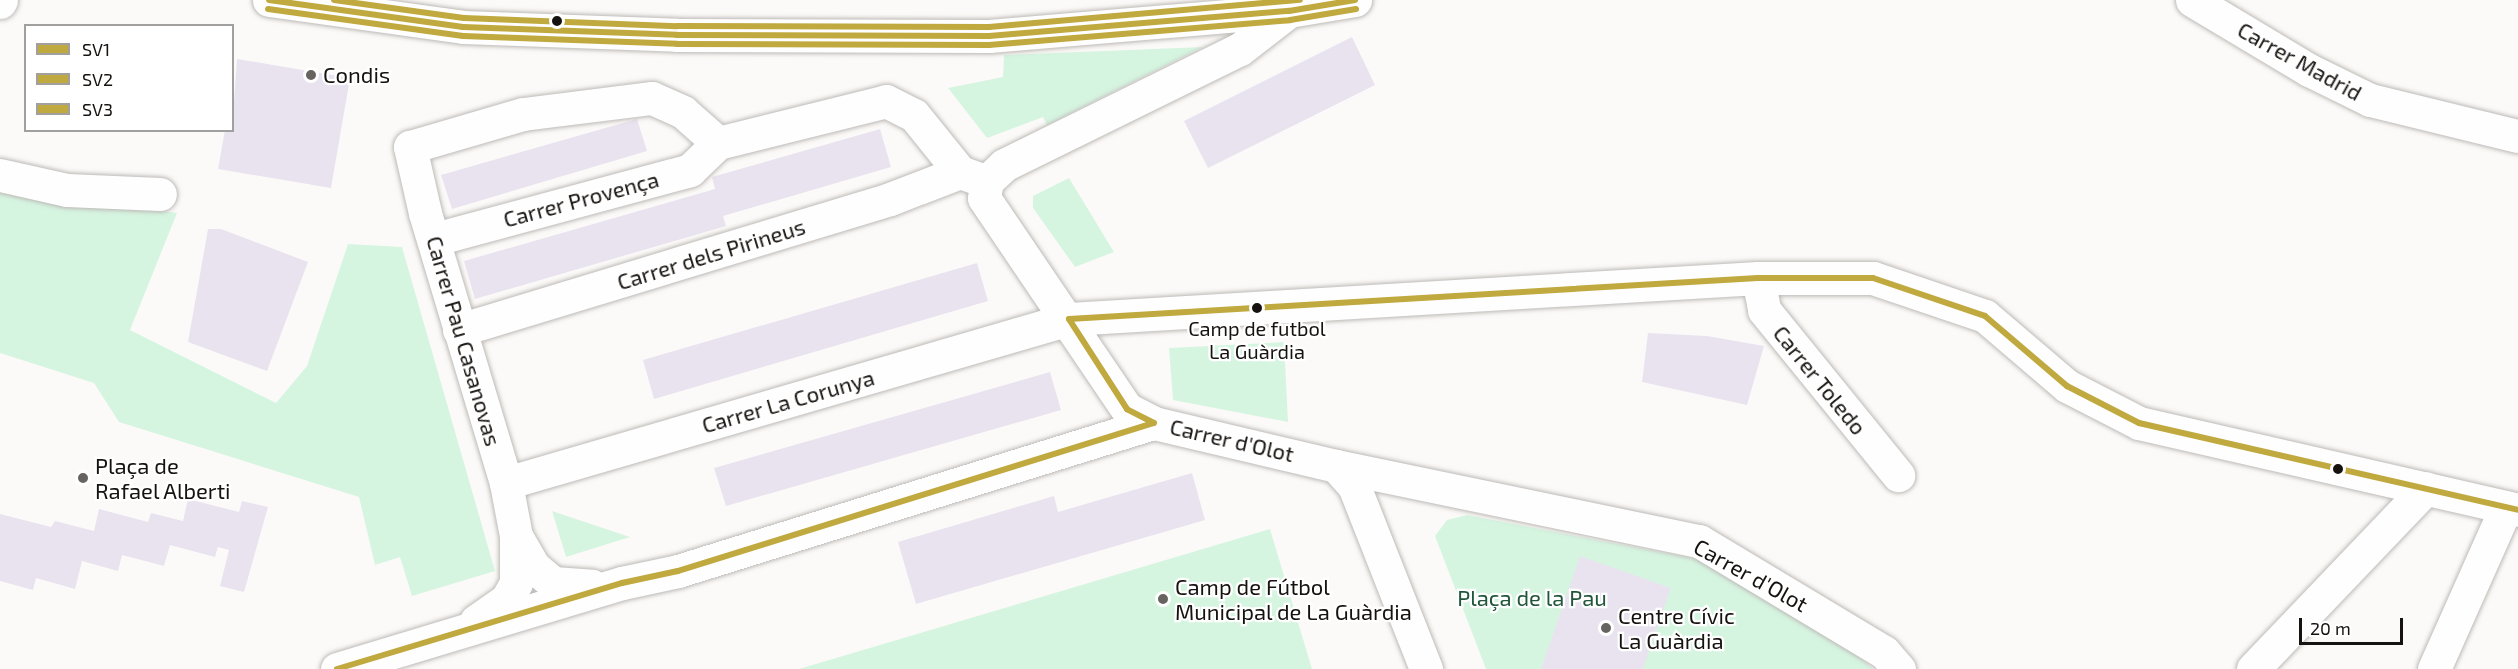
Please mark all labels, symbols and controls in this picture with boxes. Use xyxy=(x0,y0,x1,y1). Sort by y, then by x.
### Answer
unlabelled marker xyxy=(551,15,563,27)
street label: Carrer Madrid xyxy=(2233,16,2367,106)
legend xyxy=(24,24,234,132)
text: SV1 xyxy=(82,38,110,60)
place label: Condis xyxy=(323,62,390,88)
text: SV2 xyxy=(82,68,113,90)
marker: Condis xyxy=(304,68,318,82)
text: SV3 xyxy=(82,98,113,120)
street label: Carrer Provença xyxy=(500,165,662,233)
street label: Carrer dels Pirineus xyxy=(614,213,808,295)
street label: Carrer Pau Casanovas xyxy=(421,233,507,449)
marker: Camp de futbol La Guàrdia xyxy=(1251,302,1263,314)
place label: Camp de futbol La Guàrdia xyxy=(1188,317,1326,364)
street label: Carrer Toledo xyxy=(1768,320,1872,440)
street label: Carrer La Corunya xyxy=(699,364,877,438)
street label: Carrer d'Olot xyxy=(1167,413,1297,467)
place label: Plaça de Rafael Alberti xyxy=(95,452,232,504)
unlabelled marker xyxy=(2332,463,2344,475)
marker: Plaça de Rafael Alberti xyxy=(76,471,90,485)
street label: Carrer d'Olot xyxy=(1689,533,1813,617)
place label: Camp de Fútbol Municipal de La Guàrdia xyxy=(1175,573,1412,624)
park label: Plaça de la Pau xyxy=(1457,585,1607,611)
marker: Camp de Fútbol Municipal de La Guàrdia xyxy=(1156,592,1170,606)
place label: Centre Cívic La Guàrdia xyxy=(1618,602,1735,654)
scale bar xyxy=(2302,606,2406,644)
text: 20 m xyxy=(2310,617,2351,639)
marker: Centre Cívic La Guàrdia xyxy=(1599,621,1613,635)

